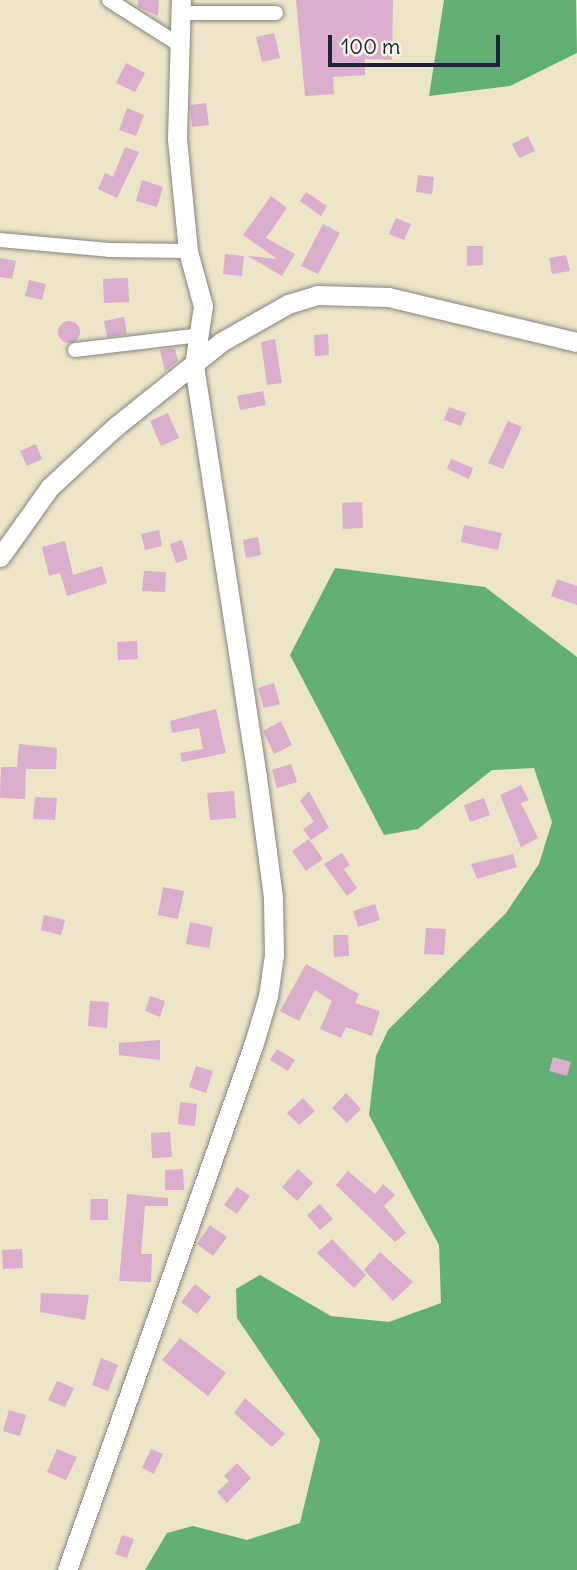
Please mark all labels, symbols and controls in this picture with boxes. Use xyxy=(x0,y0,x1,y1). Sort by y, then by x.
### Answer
scale bar xyxy=(332,21,504,65)
text: 100 m xyxy=(341,33,400,60)

